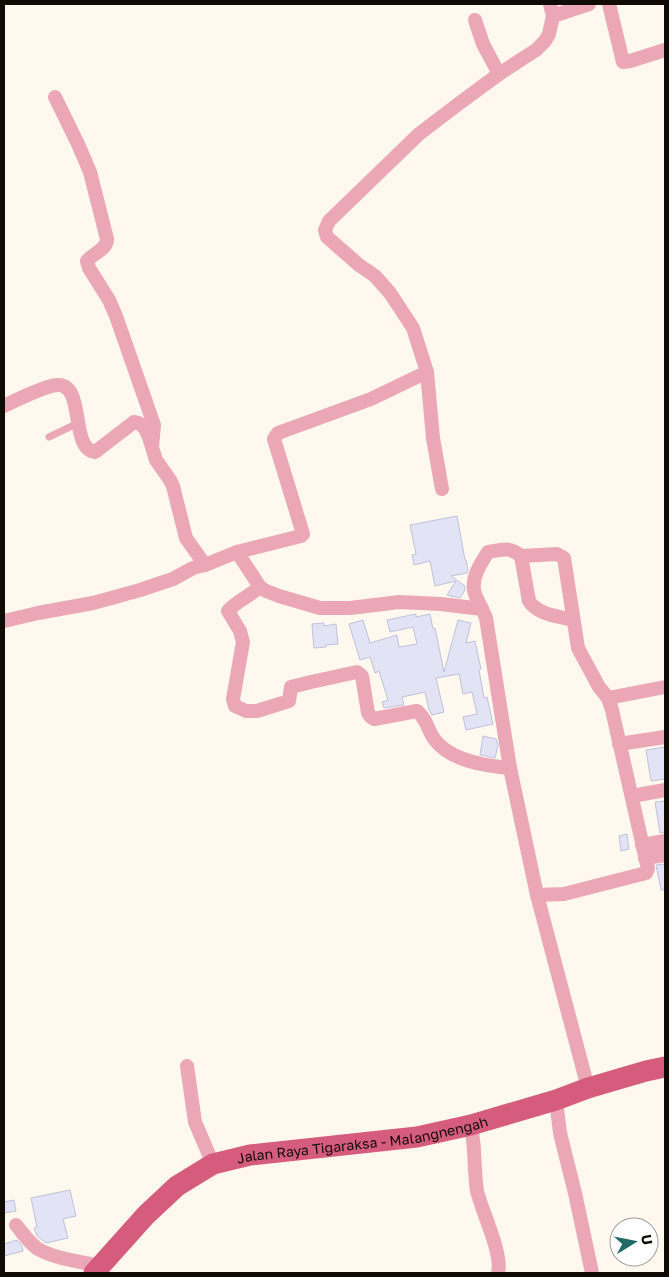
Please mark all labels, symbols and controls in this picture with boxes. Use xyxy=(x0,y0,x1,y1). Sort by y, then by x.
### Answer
street label: Jalan Raya Tigaraksa - Malangnengah xyxy=(235,1112,490,1166)
north arrow xyxy=(609,1217,659,1267)
text: U xyxy=(638,1233,657,1246)

